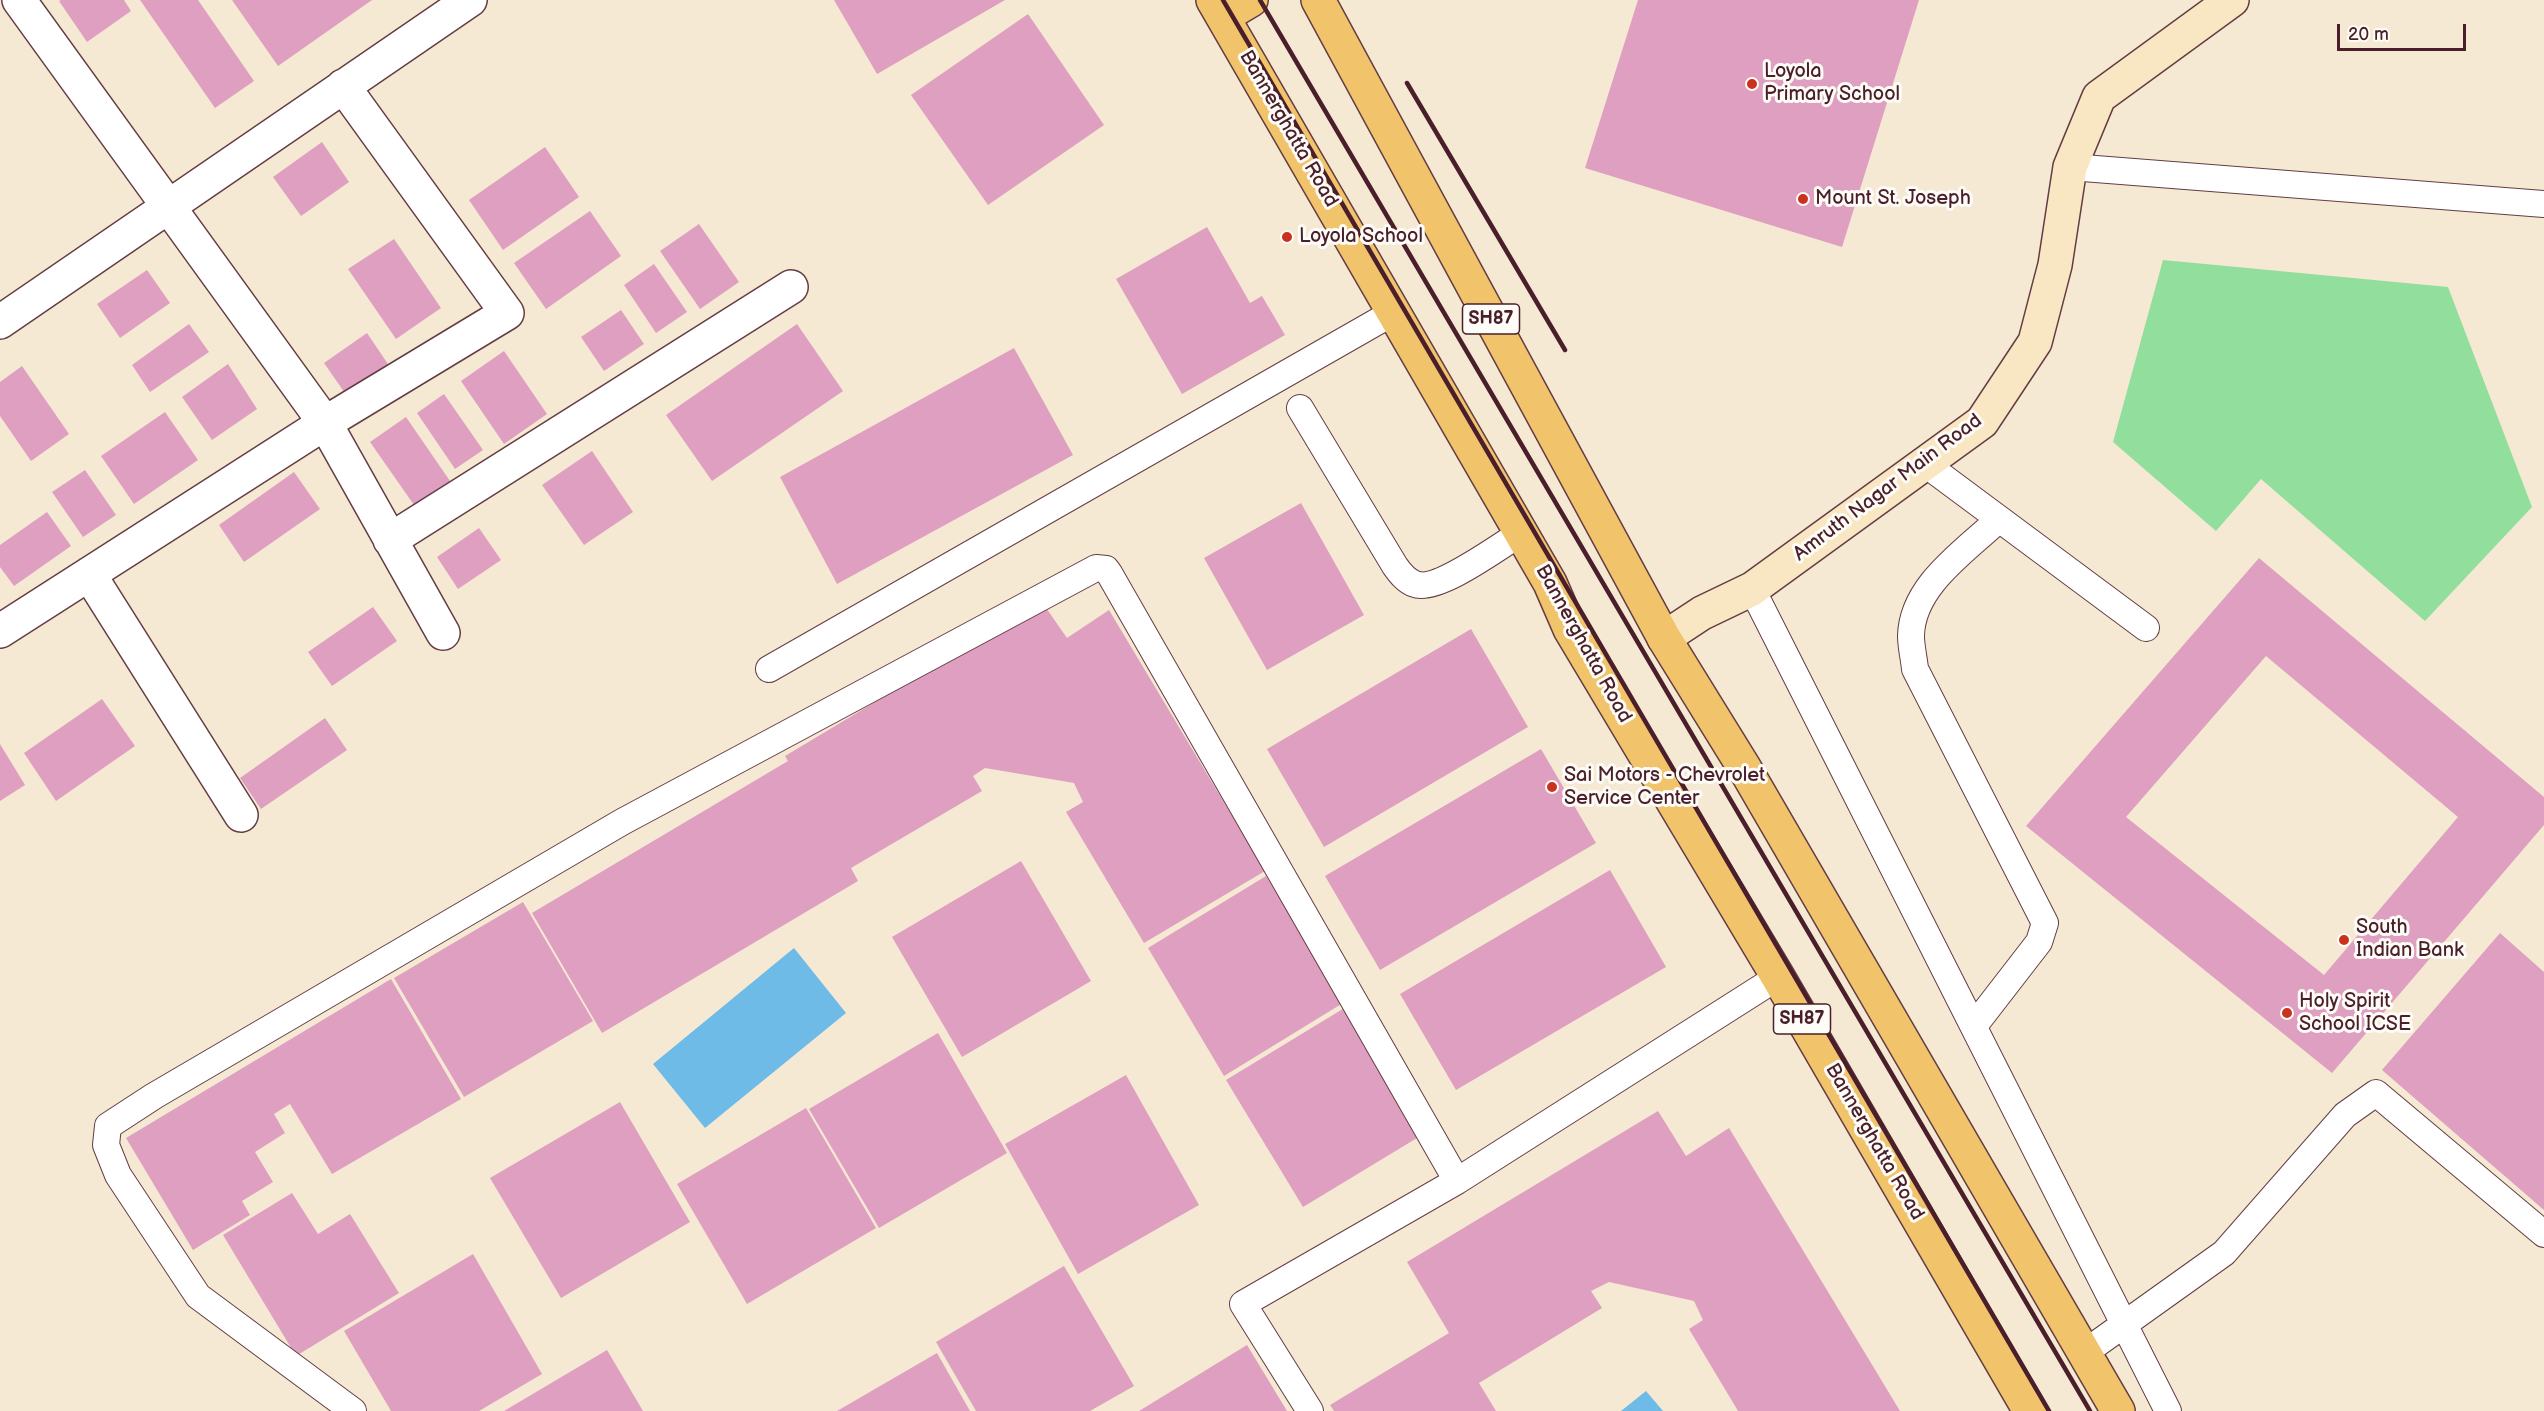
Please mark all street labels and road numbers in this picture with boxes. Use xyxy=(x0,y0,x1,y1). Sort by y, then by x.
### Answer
street label: Bannerghatta Road xyxy=(1233,46,1343,212)
road number: SH87 xyxy=(1462,304,1520,334)
street label: Amruth Nagar Main Road xyxy=(1789,409,1987,567)
street label: Bannerghatta Road xyxy=(1530,561,1636,727)
road number: SH87 xyxy=(1774,1004,1830,1034)
street label: Bannerghatta Road xyxy=(1819,1059,1929,1225)

